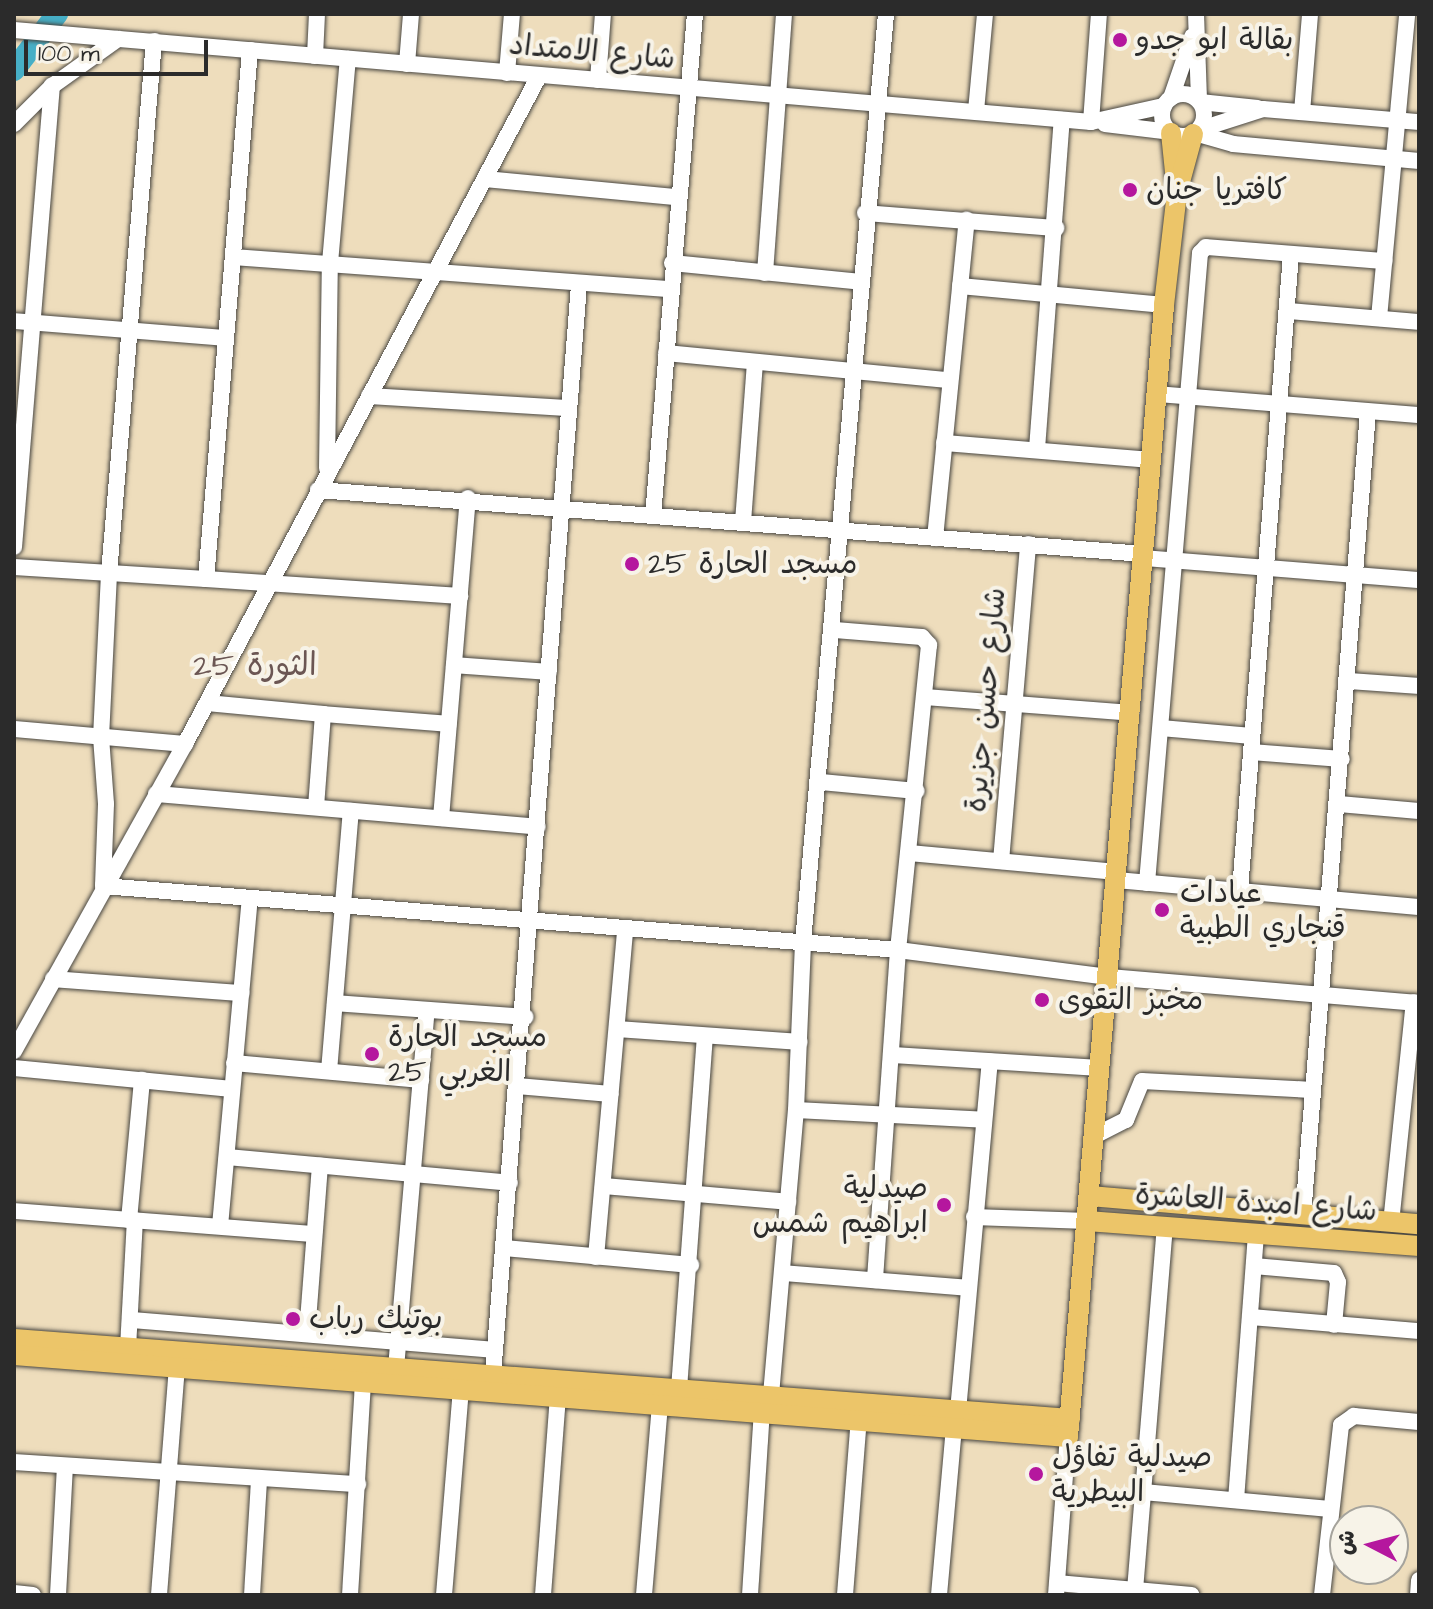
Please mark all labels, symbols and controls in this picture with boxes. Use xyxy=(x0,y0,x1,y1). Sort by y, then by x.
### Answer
place label: بقالة ابو جدو xyxy=(1136,22,1294,58)
scale bar xyxy=(28,24,212,74)
street label: شارع الامتداد xyxy=(507,27,677,77)
marker: بقالة ابو جدو xyxy=(1111,31,1129,49)
text: 100 m xyxy=(38,37,100,71)
place label: كافتريا جنان xyxy=(1146,172,1287,208)
marker: كافتريا جنان xyxy=(1121,181,1139,199)
place label: مسجد الحارة 25 xyxy=(648,546,857,582)
marker: مسجد الحارة 25 xyxy=(623,555,641,573)
street label: شارع حسن جزيرة xyxy=(958,586,1014,814)
district label: الثورة 25 xyxy=(193,647,317,685)
place label: عيادات قنجاري الطبية xyxy=(1180,875,1346,946)
marker: عيادات قنجاري الطبية xyxy=(1151,899,1173,921)
place label: مخبز التقوى xyxy=(1058,982,1203,1018)
marker: مخبز التقوى xyxy=(1033,991,1051,1009)
place label: مسجد الحارة 25 الغربي xyxy=(388,1019,547,1090)
marker: مسجد الحارة 25 الغربي xyxy=(363,1045,381,1063)
place label: صيدلية ابراهيم شمس xyxy=(753,1170,928,1240)
street label: شارع امبدة العاشرة xyxy=(1134,1177,1378,1229)
marker: صيدلية ابراهيم شمس xyxy=(935,1196,953,1214)
place label: بوتيك رباب xyxy=(309,1301,443,1337)
marker: بوتيك رباب xyxy=(284,1310,302,1328)
place label: صيدلية تفاؤل البيطرية xyxy=(1052,1439,1212,1510)
marker: صيدلية تفاؤل البيطرية xyxy=(1027,1465,1045,1483)
north arrow xyxy=(1329,1505,1409,1585)
text: ش xyxy=(1330,1529,1363,1556)

